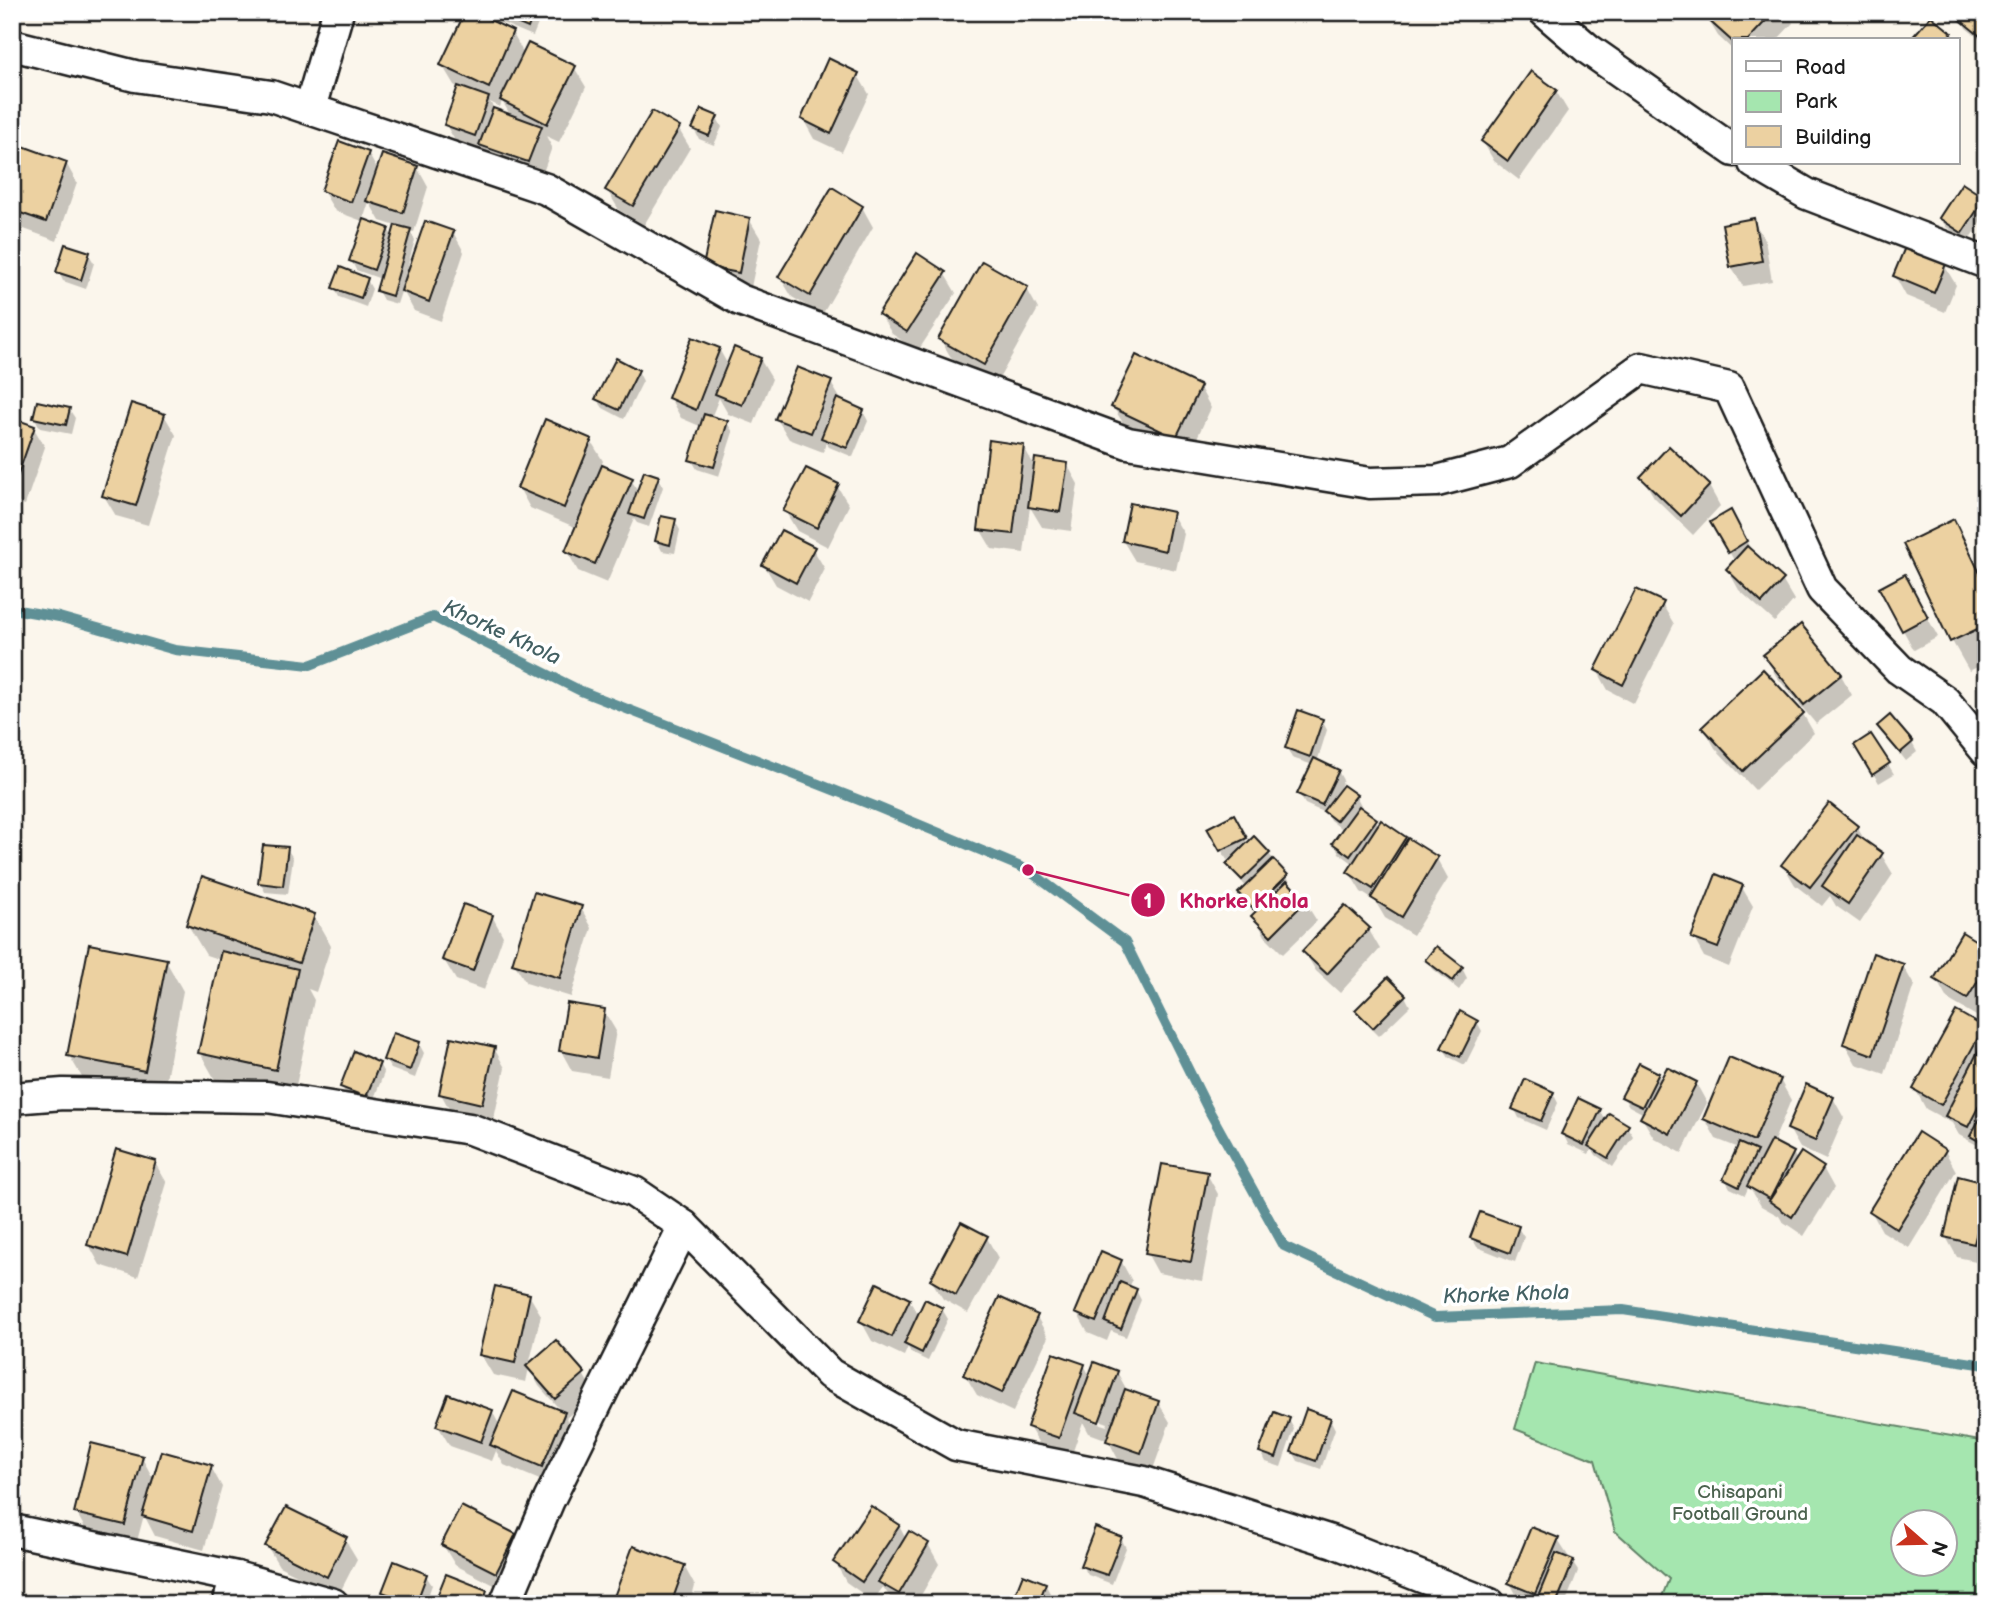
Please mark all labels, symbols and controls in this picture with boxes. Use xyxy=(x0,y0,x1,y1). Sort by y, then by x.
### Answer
legend xyxy=(1732,38,1960,164)
text: Road xyxy=(1795,55,1846,80)
text: Park xyxy=(1795,89,1838,114)
text: Building xyxy=(1795,125,1871,150)
water label: Khorke Khola xyxy=(439,594,565,671)
callout: Khorke Khola xyxy=(1130,879,1323,921)
text: 1 xyxy=(1144,889,1152,914)
text: Khorke Khola xyxy=(1179,889,1309,914)
water label: Khorke Khola xyxy=(1442,1280,1570,1309)
park label: Chisapani Football Ground xyxy=(1672,1481,1808,1526)
north arrow xyxy=(1890,1508,1960,1578)
text: N xyxy=(1925,1538,1952,1559)

